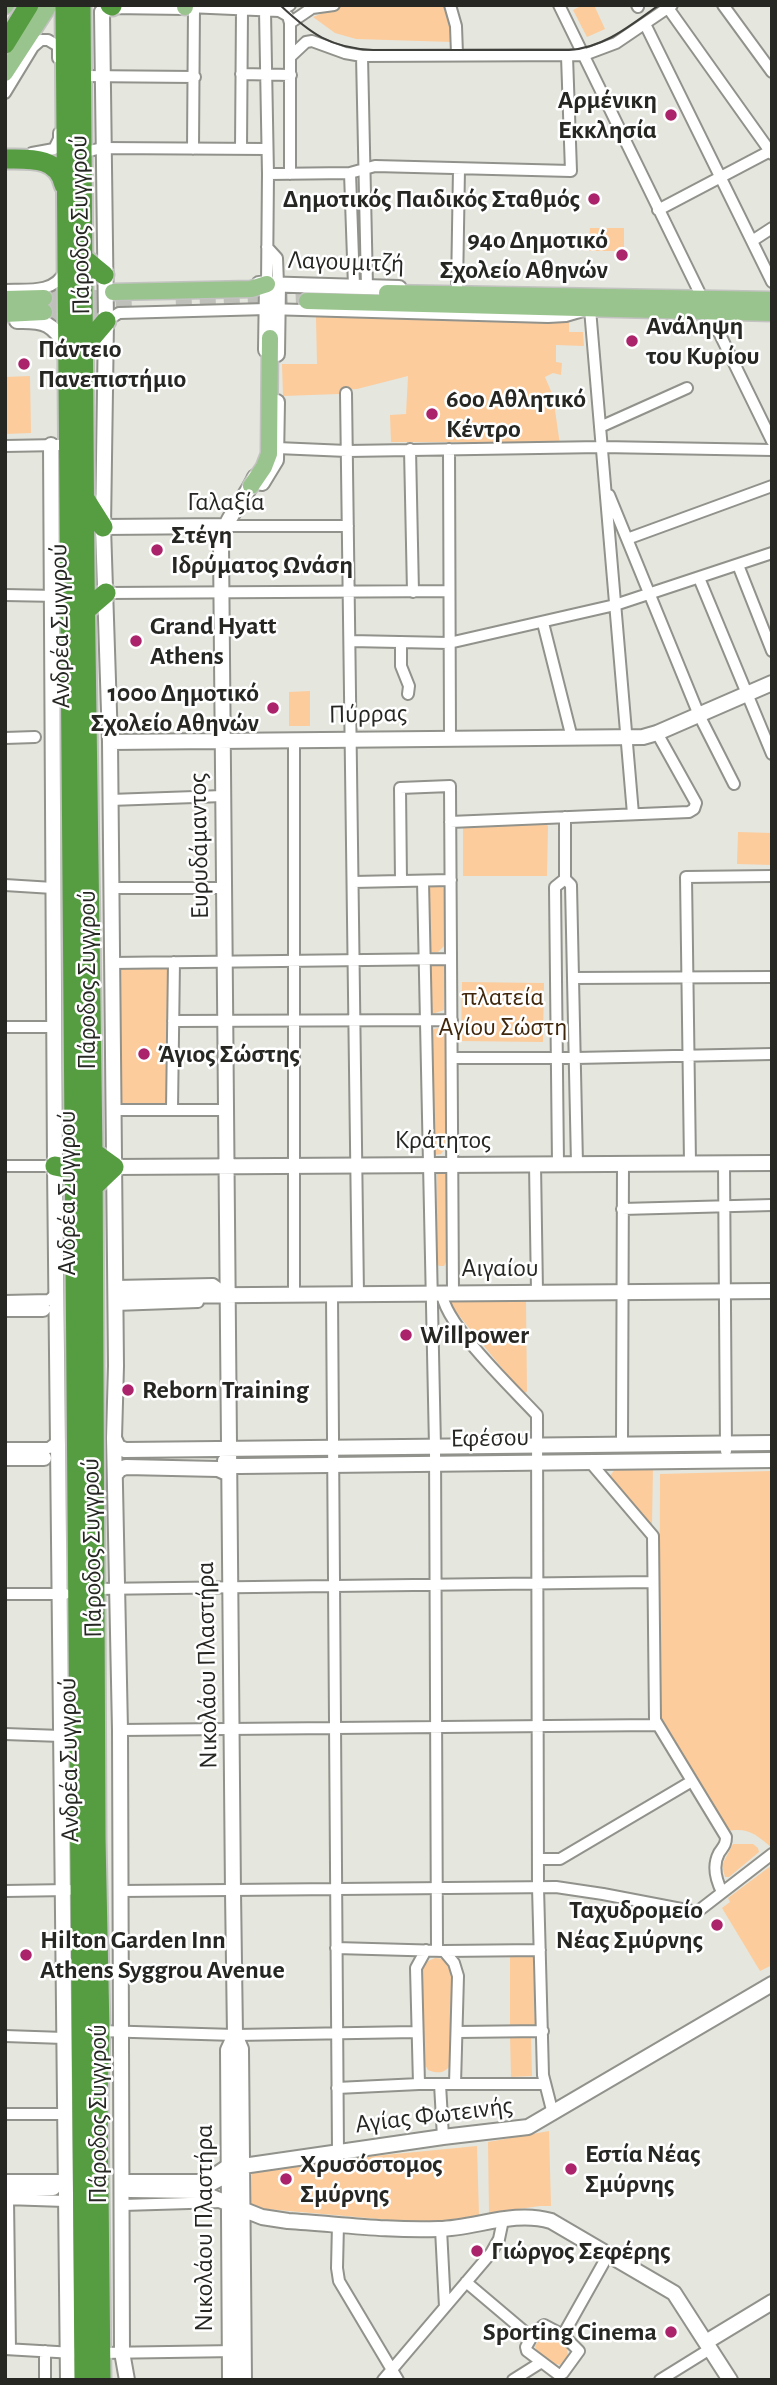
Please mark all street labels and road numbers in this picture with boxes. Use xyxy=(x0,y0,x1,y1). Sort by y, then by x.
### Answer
street label: Πάροδος Συγγρού xyxy=(63,135,97,315)
street label: Λαγουμιτζή xyxy=(287,244,405,280)
street label: Γαλαξία xyxy=(187,486,265,518)
street label: Ανδρέα Συγγρού xyxy=(43,543,77,709)
street label: Πύρρας xyxy=(329,698,407,730)
street label: Ευρυδάμαντος xyxy=(182,773,216,919)
street label: Πάροδος Συγγρού xyxy=(71,890,103,1070)
street label: Ανδρέα Συγγρού xyxy=(51,1111,83,1275)
street label: Κράτητος xyxy=(395,1124,491,1156)
street label: Αιγαίου xyxy=(461,1252,539,1284)
street label: Εφέσου xyxy=(450,1422,530,1454)
street label: Πάροδος Συγγρού xyxy=(75,1458,109,1638)
street label: Νικολάου Πλαστήρα xyxy=(190,1561,224,1769)
street label: Ανδρέα Συγγρού xyxy=(52,1677,86,1843)
street label: Πάροδος Συγγρού xyxy=(82,2024,114,2204)
street label: Αγίας Φωτεινής xyxy=(354,2090,514,2140)
street label: Νικολάου Πλαστήρα xyxy=(188,2124,220,2332)

